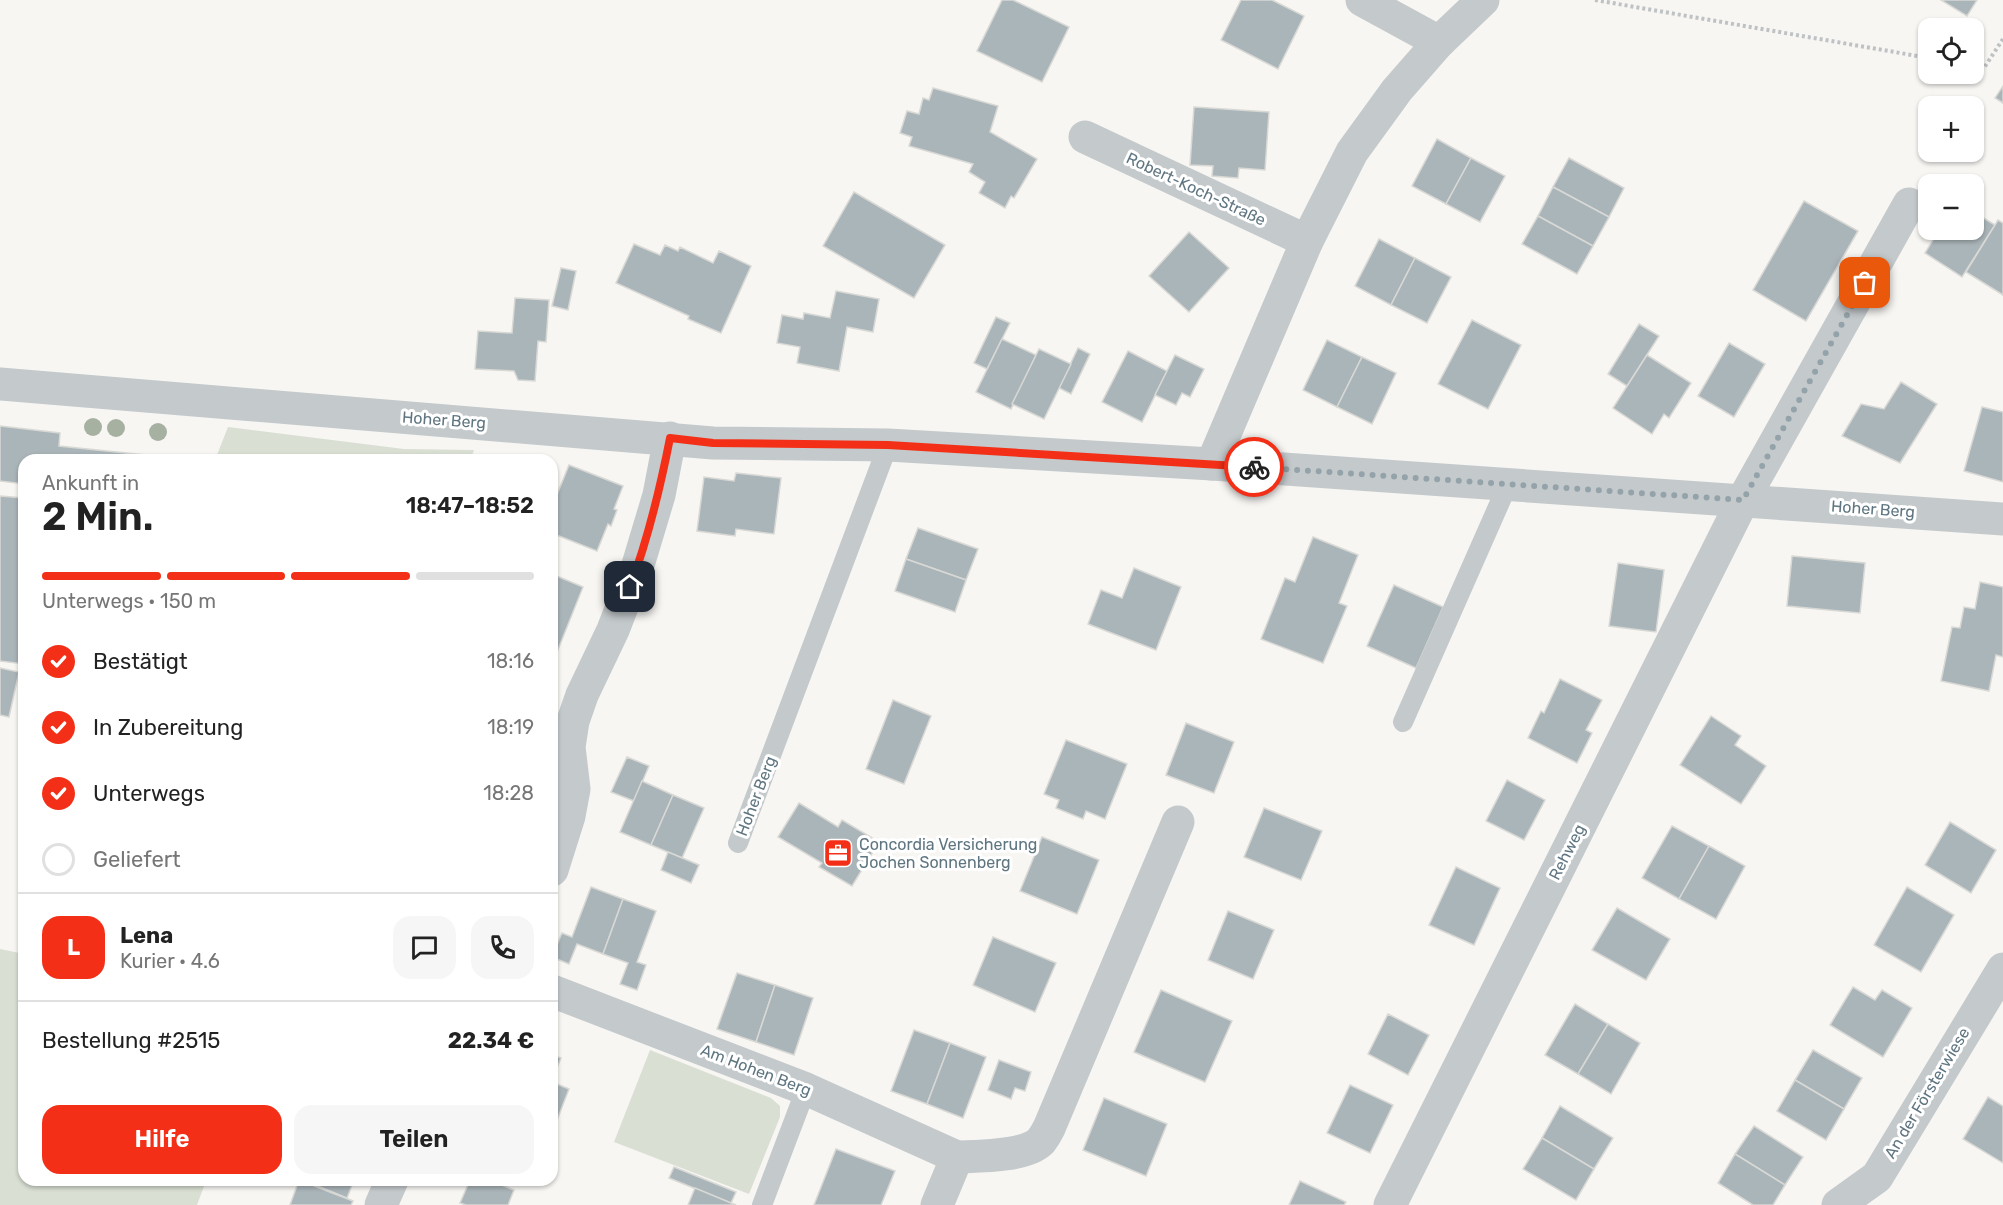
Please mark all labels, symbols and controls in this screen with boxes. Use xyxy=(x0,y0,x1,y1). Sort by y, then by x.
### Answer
map controls xyxy=(1918,18,1984,240)
button: locate xyxy=(1918,18,1984,84)
button: + xyxy=(1918,96,1984,162)
street label: Robert-Koch-Straße xyxy=(1123,148,1269,230)
button: − xyxy=(1918,174,1984,240)
pin xyxy=(1839,257,1890,308)
icon: bag xyxy=(1848,266,1881,299)
street label: Hoher Berg xyxy=(401,408,487,432)
courier xyxy=(1224,437,1284,497)
icon: bike xyxy=(1238,451,1271,484)
text: Ankunft in xyxy=(42,471,139,495)
text: 18:47–18:52 xyxy=(406,492,534,519)
text: 2 Min. xyxy=(42,494,153,540)
street label: Hoher Berg xyxy=(1830,497,1916,521)
pin xyxy=(604,561,655,612)
icon: home xyxy=(613,570,646,603)
text: Unterwegs · 150 m xyxy=(42,589,216,613)
icon: check xyxy=(42,645,75,678)
text: Bestätigt xyxy=(93,648,188,675)
text: 18:16 xyxy=(487,649,534,673)
icon: check xyxy=(42,711,75,744)
text: In Zubereitung xyxy=(93,714,243,741)
text: 18:19 xyxy=(487,715,534,739)
street label: Hoher Berg xyxy=(732,753,780,839)
icon: check xyxy=(42,777,75,810)
text: Unterwegs xyxy=(93,780,205,807)
text: 18:28 xyxy=(483,781,534,805)
street label: Rehweg xyxy=(1545,821,1589,883)
place label: Concordia Versicherung Jochen Sonnenberg xyxy=(859,835,1037,872)
office icon: Concordia Versicherung Jochen Sonnenberg xyxy=(822,837,854,869)
text: Geliefert xyxy=(93,846,181,873)
button: chat xyxy=(393,916,456,979)
button: phone xyxy=(471,916,534,979)
text: Lena xyxy=(120,922,173,949)
text: L xyxy=(67,934,80,961)
text: Kurier · 4.6 xyxy=(120,949,220,973)
street label: An der Försterwiese xyxy=(1880,1024,1974,1162)
text: Bestellung #2515 xyxy=(42,1027,220,1054)
text: 22.34 € xyxy=(448,1027,534,1054)
street label: Am Hohen Berg xyxy=(698,1040,814,1100)
button: Hilfe xyxy=(42,1105,282,1174)
button: Teilen xyxy=(294,1105,534,1174)

